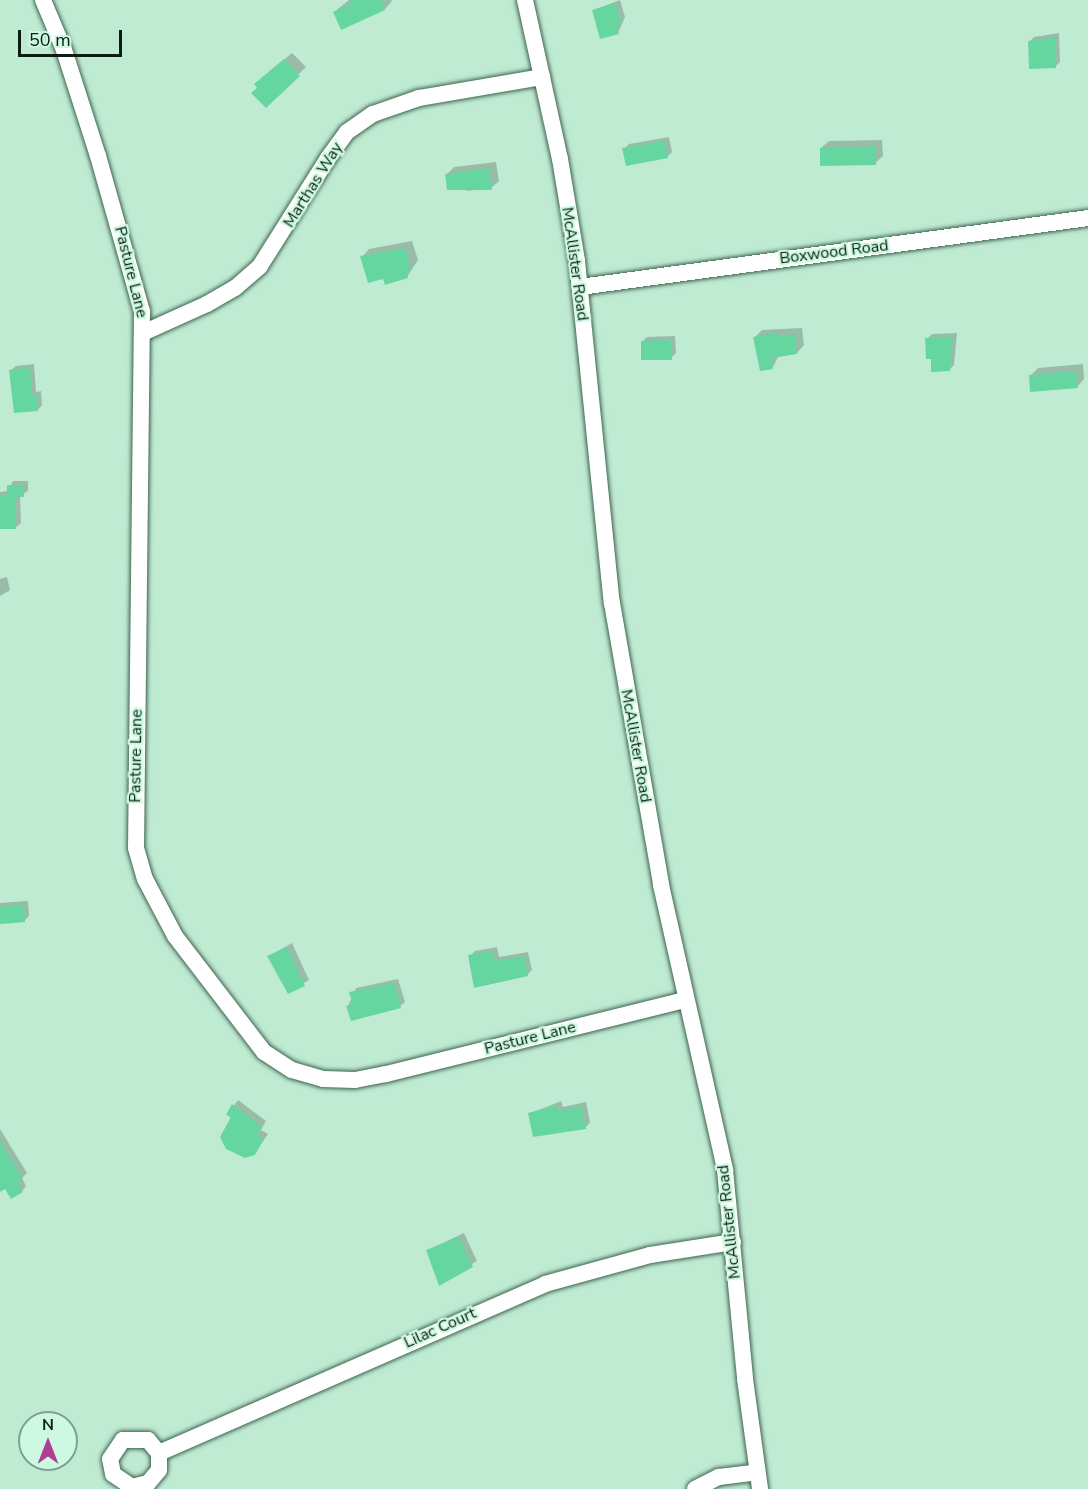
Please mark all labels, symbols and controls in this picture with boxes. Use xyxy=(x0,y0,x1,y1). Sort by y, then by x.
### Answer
scale bar xyxy=(21,18,124,56)
text: 50 m xyxy=(29,28,71,52)
street label: Marthas Way xyxy=(279,139,347,231)
street label: McAllister Road xyxy=(558,206,592,322)
street label: Pasture Lane xyxy=(110,224,152,320)
street label: Boxwood Road xyxy=(778,236,890,268)
street label: McAllister Road xyxy=(617,688,655,804)
street label: Pasture Lane xyxy=(126,709,146,803)
street label: Pasture Lane xyxy=(482,1017,578,1059)
street label: McAllister Road xyxy=(713,1164,745,1280)
street label: Lilac Court xyxy=(401,1304,479,1352)
north arrow xyxy=(18,1411,78,1471)
text: N xyxy=(42,1414,54,1436)

